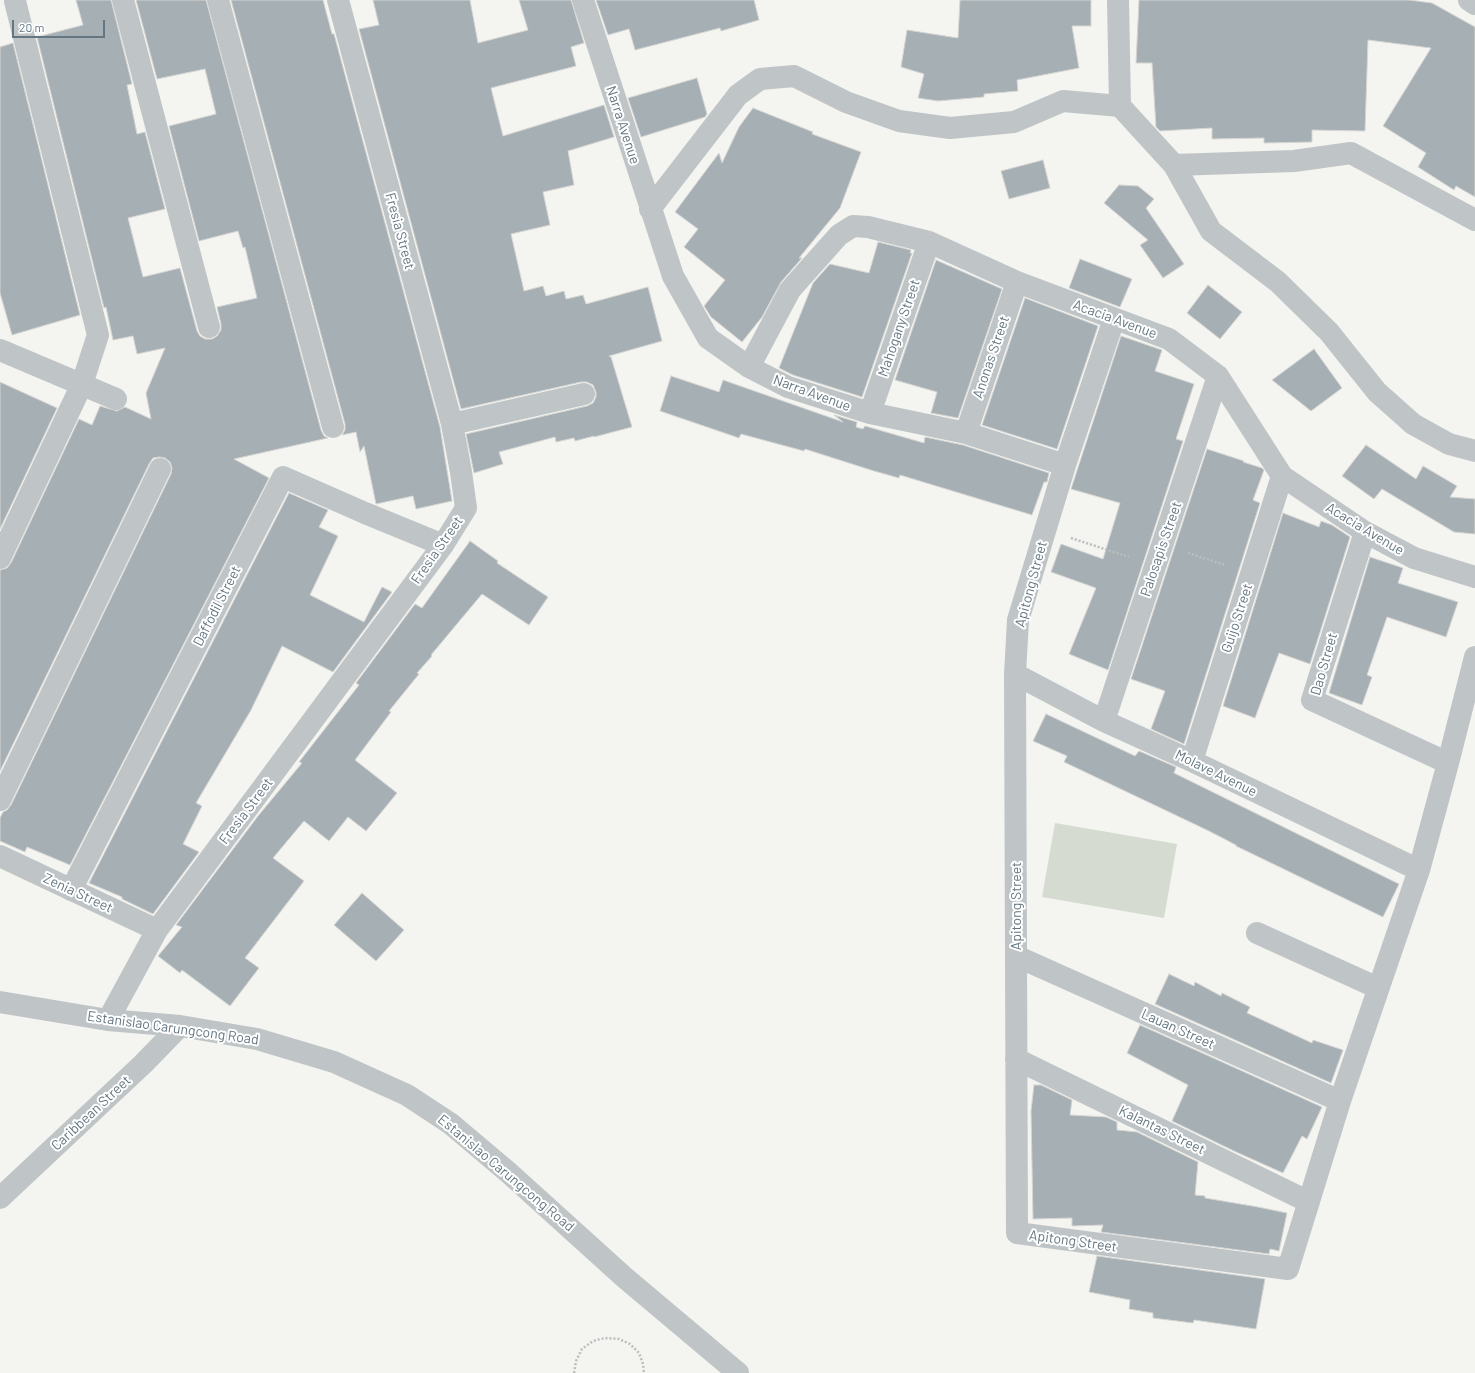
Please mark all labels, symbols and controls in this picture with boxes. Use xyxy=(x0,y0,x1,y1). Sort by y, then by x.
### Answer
scale bar xyxy=(14,12,107,38)
text: 20 m xyxy=(19,20,45,34)
street label: Narra Avenue xyxy=(602,84,644,166)
street label: Fresia Street xyxy=(382,191,418,271)
street label: Mahogany Street xyxy=(874,277,924,379)
street label: Acacia Avenue xyxy=(1071,296,1159,342)
street label: Anonas Street xyxy=(969,314,1013,400)
street label: Narra Avenue xyxy=(771,371,853,415)
street label: Palosapis Street xyxy=(1137,499,1185,599)
street label: Acacia Avenue xyxy=(1323,499,1407,559)
street label: Fresia Street xyxy=(408,513,466,587)
street label: Apitong Street xyxy=(1011,539,1051,629)
street label: Daffodil Street xyxy=(190,563,244,649)
street label: Guijo Street xyxy=(1218,581,1256,655)
street label: Dao Street xyxy=(1307,631,1341,697)
street label: Molave Avenue xyxy=(1172,746,1260,800)
street label: Fresia Street xyxy=(216,775,276,847)
street label: Apitong Street xyxy=(1008,862,1024,950)
street label: Zenia Street xyxy=(41,870,115,916)
street label: Lauan Street xyxy=(1139,1005,1217,1053)
street label: Estanislao Carungcong Road xyxy=(86,1008,260,1048)
street label: Caribbean Street xyxy=(48,1072,134,1154)
street label: Kalantas Street xyxy=(1116,1102,1208,1158)
street label: Estanislao Carungcong Road xyxy=(434,1111,578,1235)
street label: Apitong Street xyxy=(1028,1227,1118,1255)

